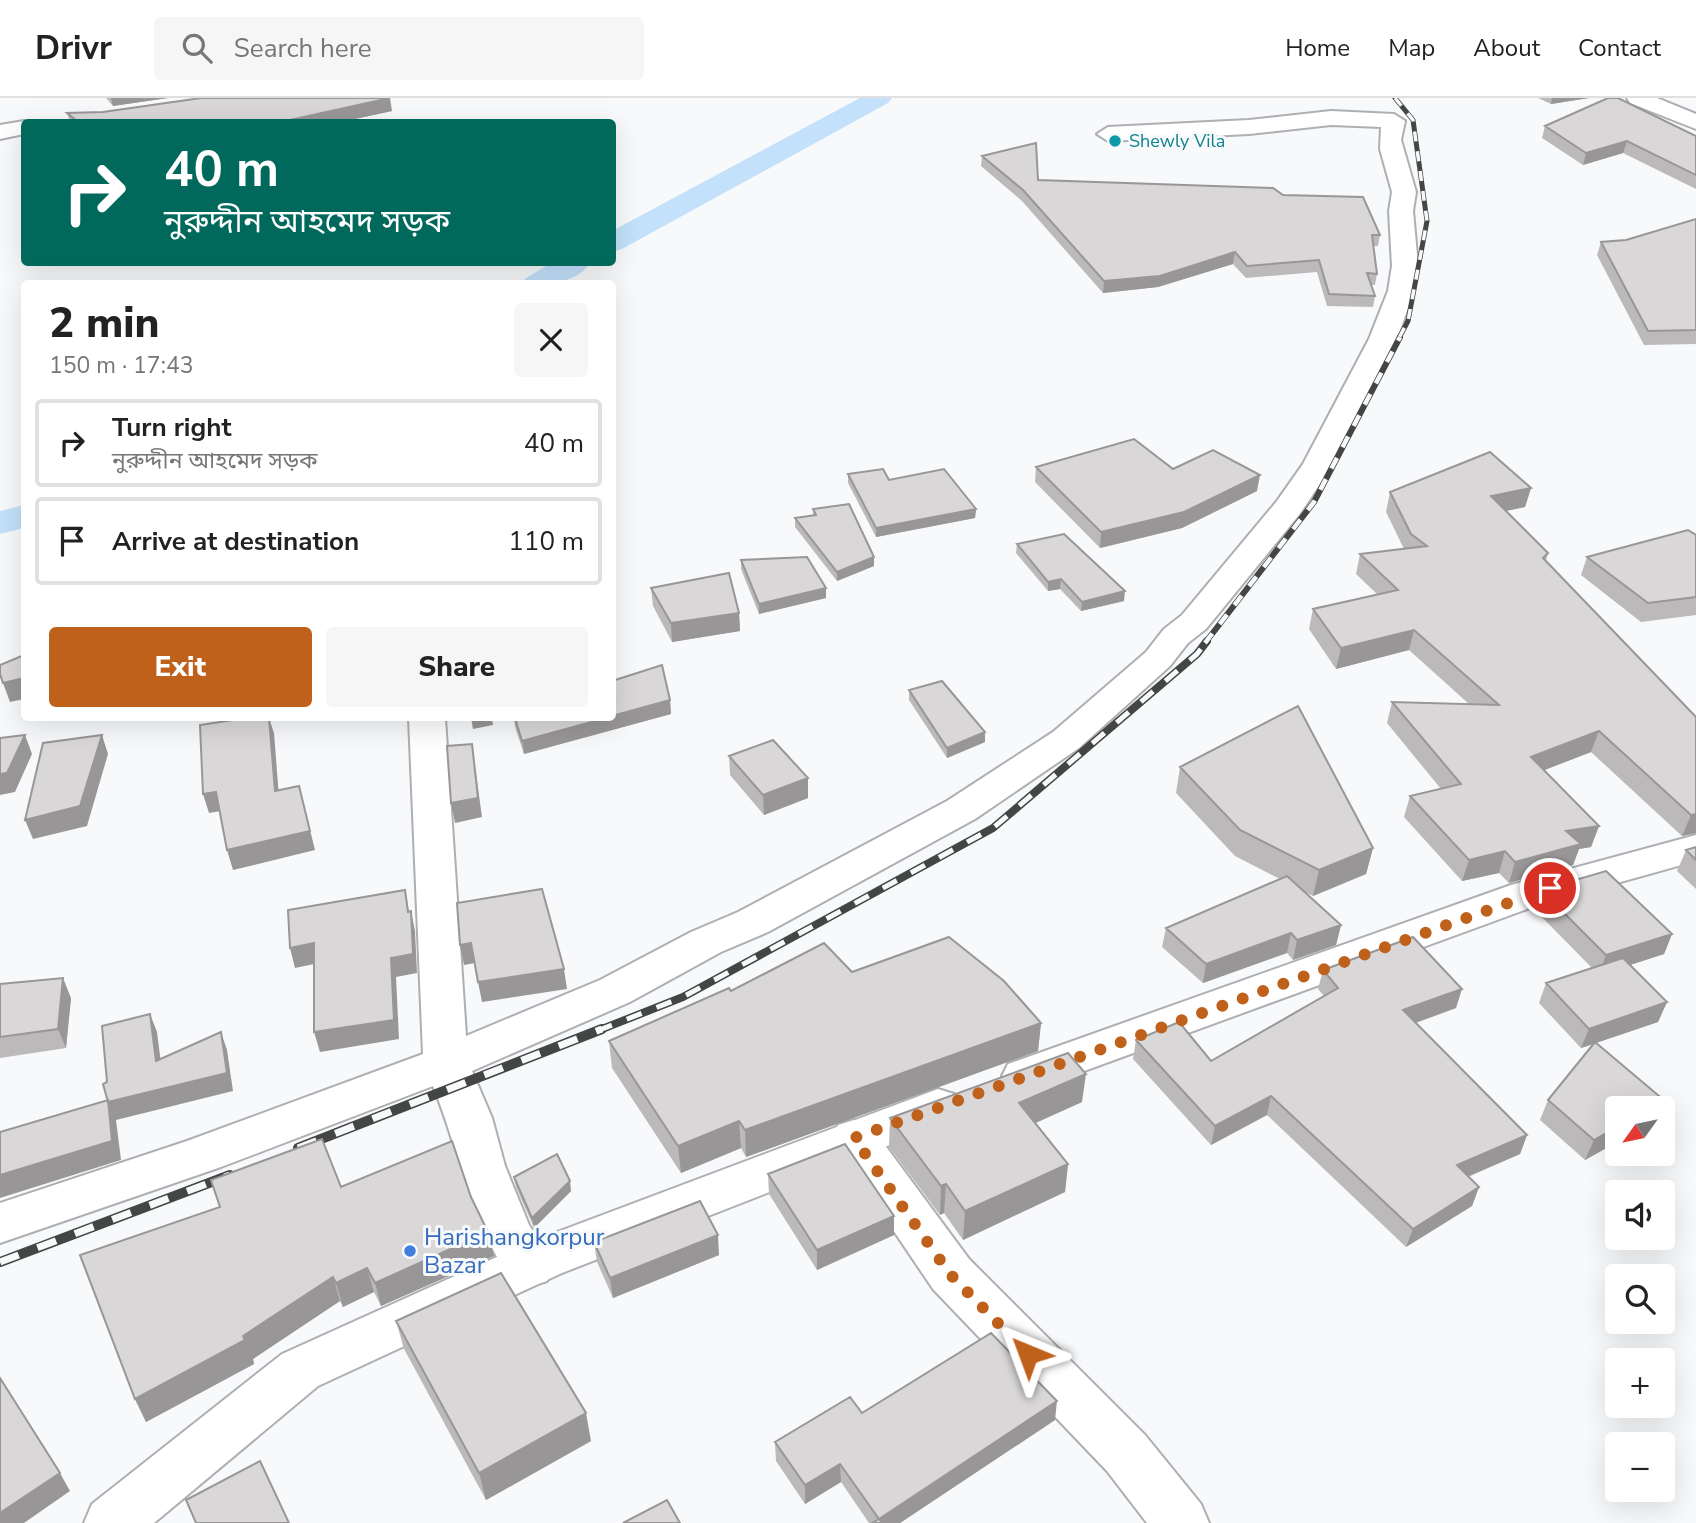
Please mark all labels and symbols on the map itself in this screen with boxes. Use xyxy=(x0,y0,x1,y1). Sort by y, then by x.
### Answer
place label: Shewly Vila xyxy=(1129,129,1225,153)
marker: Shewly Vila xyxy=(1107,133,1123,149)
pin xyxy=(1520,858,1580,918)
north arrow xyxy=(1605,1096,1675,1166)
place label: Harishangkorpur Bazar xyxy=(424,1221,605,1281)
marker: Harishangkorpur Bazar xyxy=(402,1243,418,1259)
position arrow xyxy=(991,1317,1065,1391)

